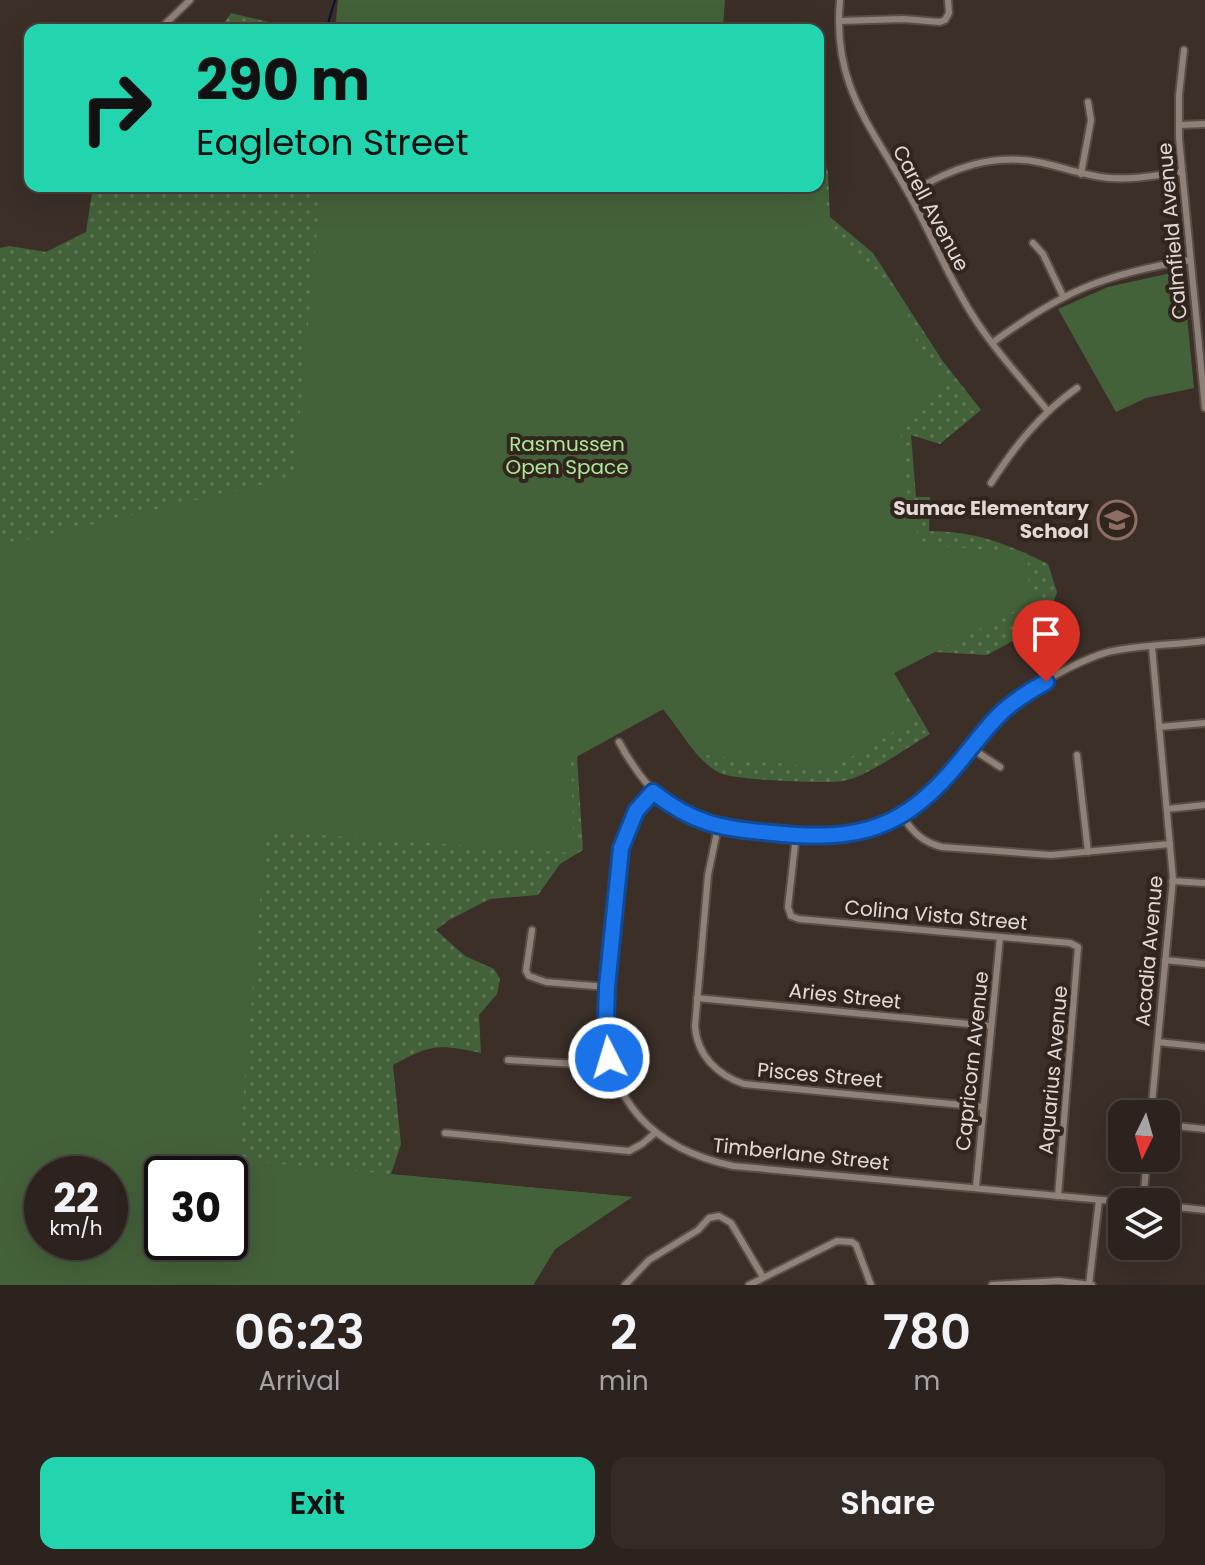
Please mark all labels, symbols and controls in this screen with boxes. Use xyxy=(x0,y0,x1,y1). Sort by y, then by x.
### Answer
text: 290 m xyxy=(196,41,370,120)
icon: right xyxy=(64,56,168,160)
text: Eagleton Street xyxy=(196,117,469,168)
street label: Carell Avenue xyxy=(886,140,976,276)
street label: Calmfield Avenue xyxy=(1150,141,1194,321)
park label: Rasmussen Open Space xyxy=(505,430,629,481)
place label: Sumac Elementary School xyxy=(893,494,1089,545)
school or university icon: Sumac Elementary School xyxy=(1096,499,1138,541)
pin xyxy=(1012,600,1080,682)
icon: arrive xyxy=(1024,612,1068,656)
street label: Acadia Avenue xyxy=(1128,874,1170,1028)
street label: Colina Vista Street xyxy=(843,893,1029,937)
street label: Capricorn Avenue xyxy=(949,970,995,1152)
street label: Aries Street xyxy=(788,976,902,1016)
street label: Aquarius Avenue xyxy=(1032,984,1074,1156)
position arrow xyxy=(567,1016,651,1100)
street label: Pisces Street xyxy=(756,1056,884,1094)
north arrow xyxy=(1108,1100,1180,1172)
map controls xyxy=(1108,1100,1180,1260)
street label: Timberlane Street xyxy=(711,1131,891,1177)
speed limit sign: 30 xyxy=(144,1156,248,1260)
text: 22 xyxy=(53,1170,99,1226)
button: layers xyxy=(1108,1188,1180,1260)
text: km/h xyxy=(49,1214,103,1242)
text: 06:23 xyxy=(234,1299,365,1366)
text: 2 xyxy=(610,1299,638,1366)
text: 780 xyxy=(883,1299,971,1366)
text: Arrival xyxy=(258,1363,340,1399)
text: min xyxy=(599,1363,649,1399)
text: m xyxy=(913,1363,940,1399)
button: Exit xyxy=(40,1457,595,1549)
button: Share xyxy=(611,1457,1165,1549)

